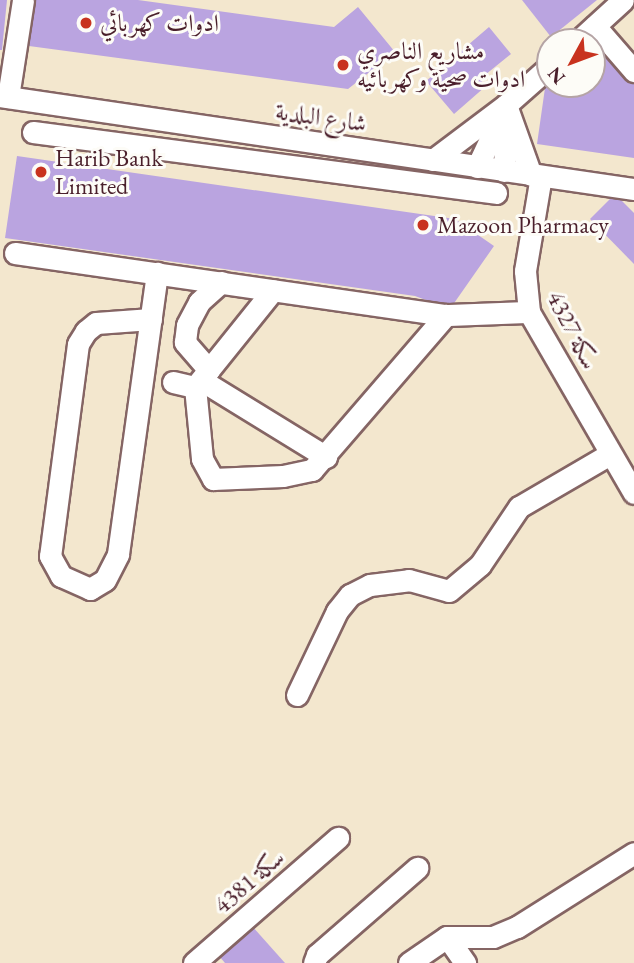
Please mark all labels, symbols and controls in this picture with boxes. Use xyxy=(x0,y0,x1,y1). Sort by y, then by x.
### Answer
place label: ادوات كهربائي xyxy=(100,9,219,37)
marker: ادوات كهربائي xyxy=(78,15,94,31)
north arrow xyxy=(536,28,606,98)
place label: مشاريع الناصري ادوات صحية وكهربائيه xyxy=(357,37,525,93)
marker: مشاريع الناصري ادوات صحية وكهربائيه xyxy=(335,57,351,73)
text: N xyxy=(542,62,571,90)
street label: شارع البلدية xyxy=(274,96,368,138)
place label: Harib Bank Limited xyxy=(55,144,163,200)
marker: Harib Bank Limited xyxy=(33,164,49,180)
place label: Mazoon Pharmacy xyxy=(437,211,609,239)
marker: Mazoon Pharmacy xyxy=(415,217,431,233)
street label: سكة 4327 xyxy=(541,286,605,374)
street label: سكة 4381 xyxy=(208,843,290,919)

